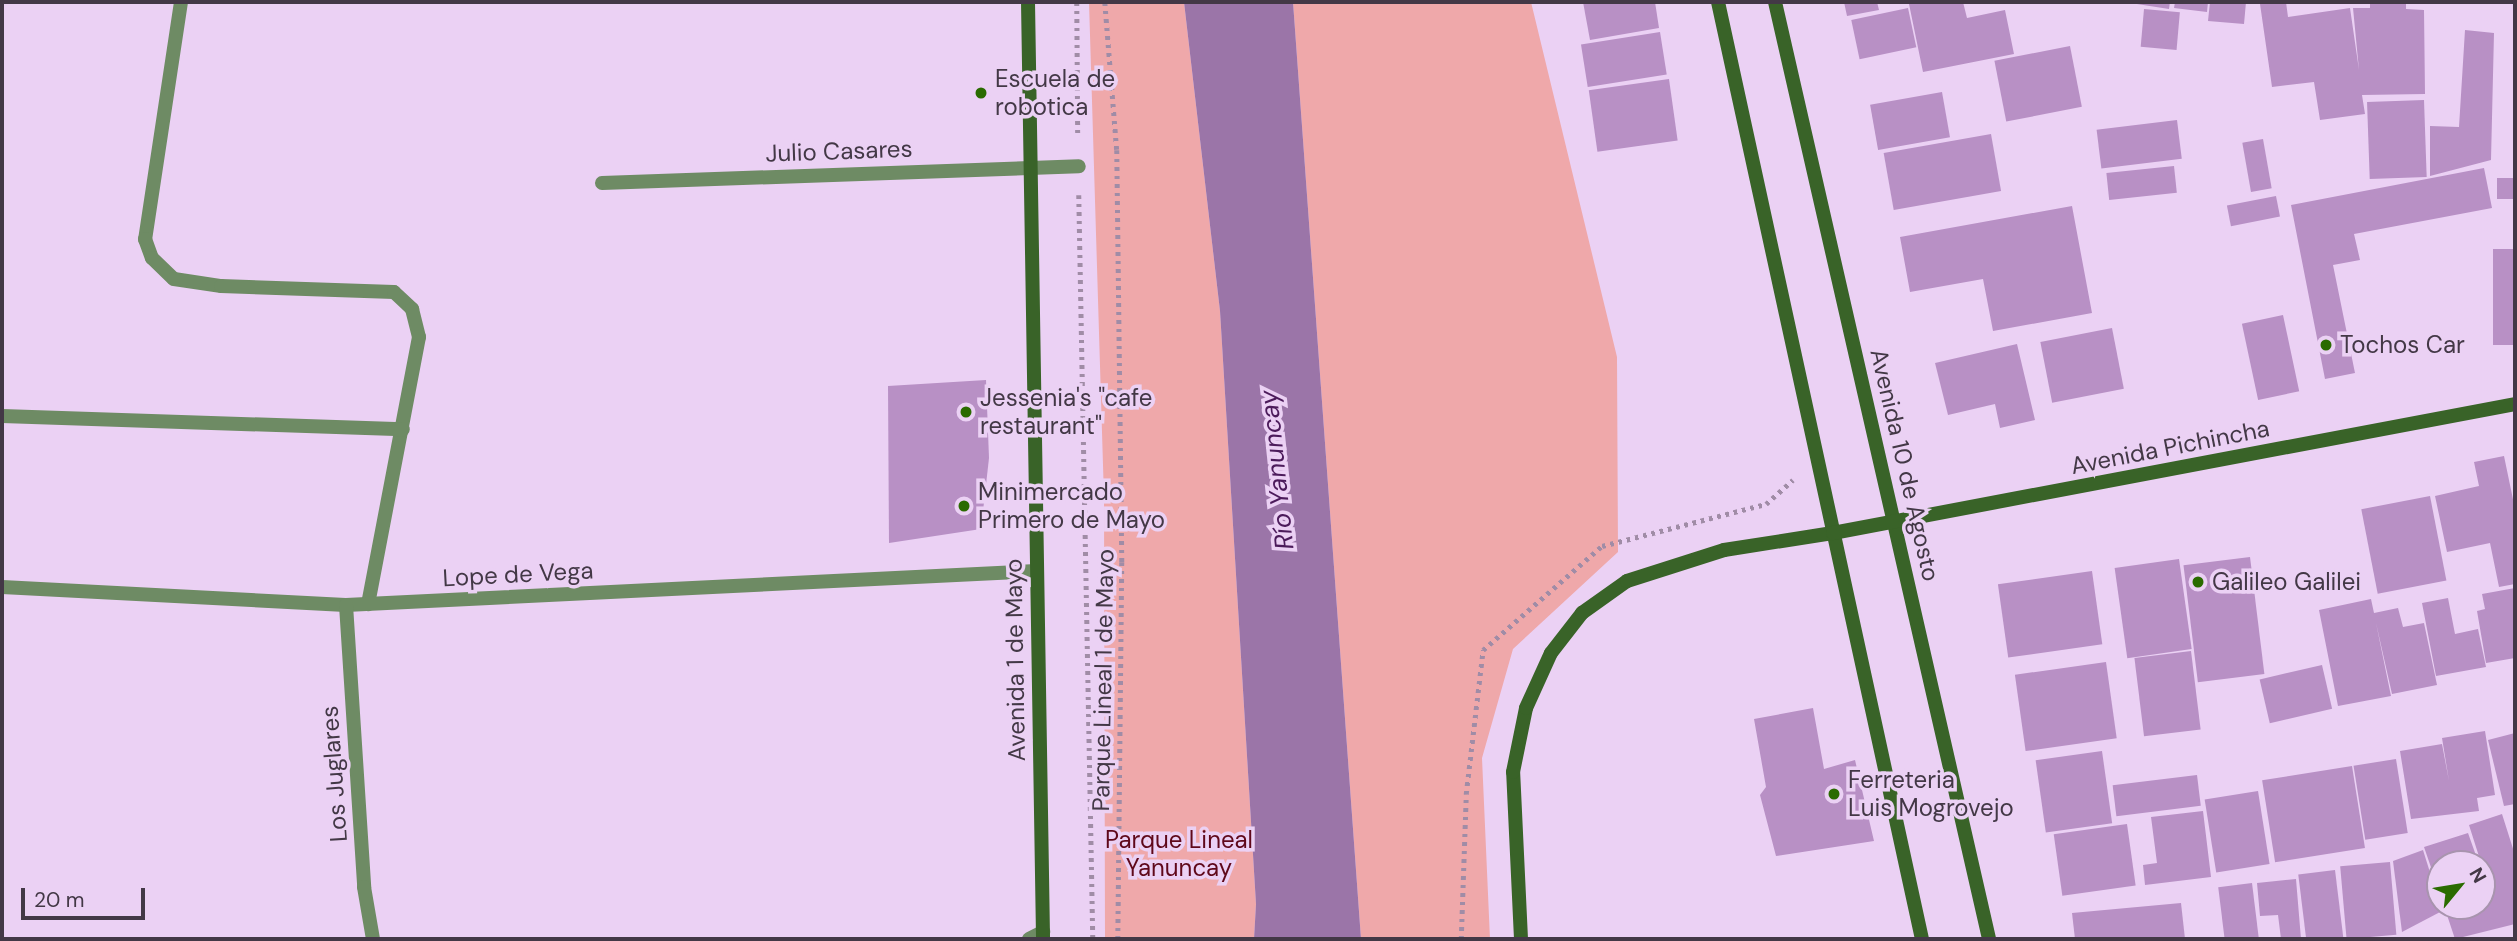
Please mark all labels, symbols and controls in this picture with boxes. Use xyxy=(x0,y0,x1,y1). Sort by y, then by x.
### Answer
place label: Escuela de robotica xyxy=(995,65,1115,121)
marker: Escuela de robotica xyxy=(973,85,989,101)
street label: Julio Casares xyxy=(765,134,913,168)
place label: Tochos Car xyxy=(2340,331,2465,359)
marker: Tochos Car xyxy=(2318,337,2334,353)
street label: Avenida 10 de Agosto xyxy=(1864,346,1946,584)
place label: Jessenia's "cafe restaurant" xyxy=(980,384,1152,440)
water label: Río Yanuncay xyxy=(1253,389,1301,551)
marker: Jessenia's "cafe restaurant" xyxy=(958,404,974,420)
street label: Avenida Pichincha xyxy=(2068,414,2272,480)
place label: Minimercado Primero de Mayo xyxy=(978,478,1165,534)
marker: Minimercado Primero de Mayo xyxy=(956,498,972,514)
street label: Parque Lineal 1 de Mayo xyxy=(1086,549,1120,811)
street label: Lope de Vega xyxy=(442,556,594,592)
street label: Avenida 1 de Mayo xyxy=(999,558,1031,762)
place label: Galileo Galilei xyxy=(2212,568,2361,596)
marker: Galileo Galilei xyxy=(2190,574,2206,590)
street label: Los Juglares xyxy=(315,705,353,843)
place label: Ferreteria Luis Mogrovejo xyxy=(1848,766,2014,822)
marker: Ferreteria Luis Mogrovejo xyxy=(1826,786,1842,802)
park label: Parque Lineal Yanuncay xyxy=(1105,826,1253,882)
north arrow xyxy=(2426,850,2496,920)
text: N xyxy=(2464,863,2492,887)
scale bar xyxy=(24,874,149,918)
text: 20 m xyxy=(34,886,85,914)

